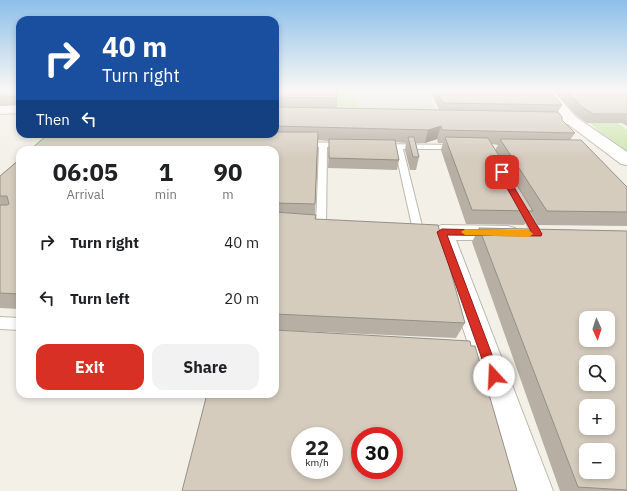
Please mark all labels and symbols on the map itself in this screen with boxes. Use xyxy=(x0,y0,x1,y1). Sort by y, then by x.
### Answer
pin xyxy=(485,155,519,189)
north arrow xyxy=(579,311,615,347)
position arrow xyxy=(473,355,515,397)
speed limit sign: 30 xyxy=(351,427,403,479)

